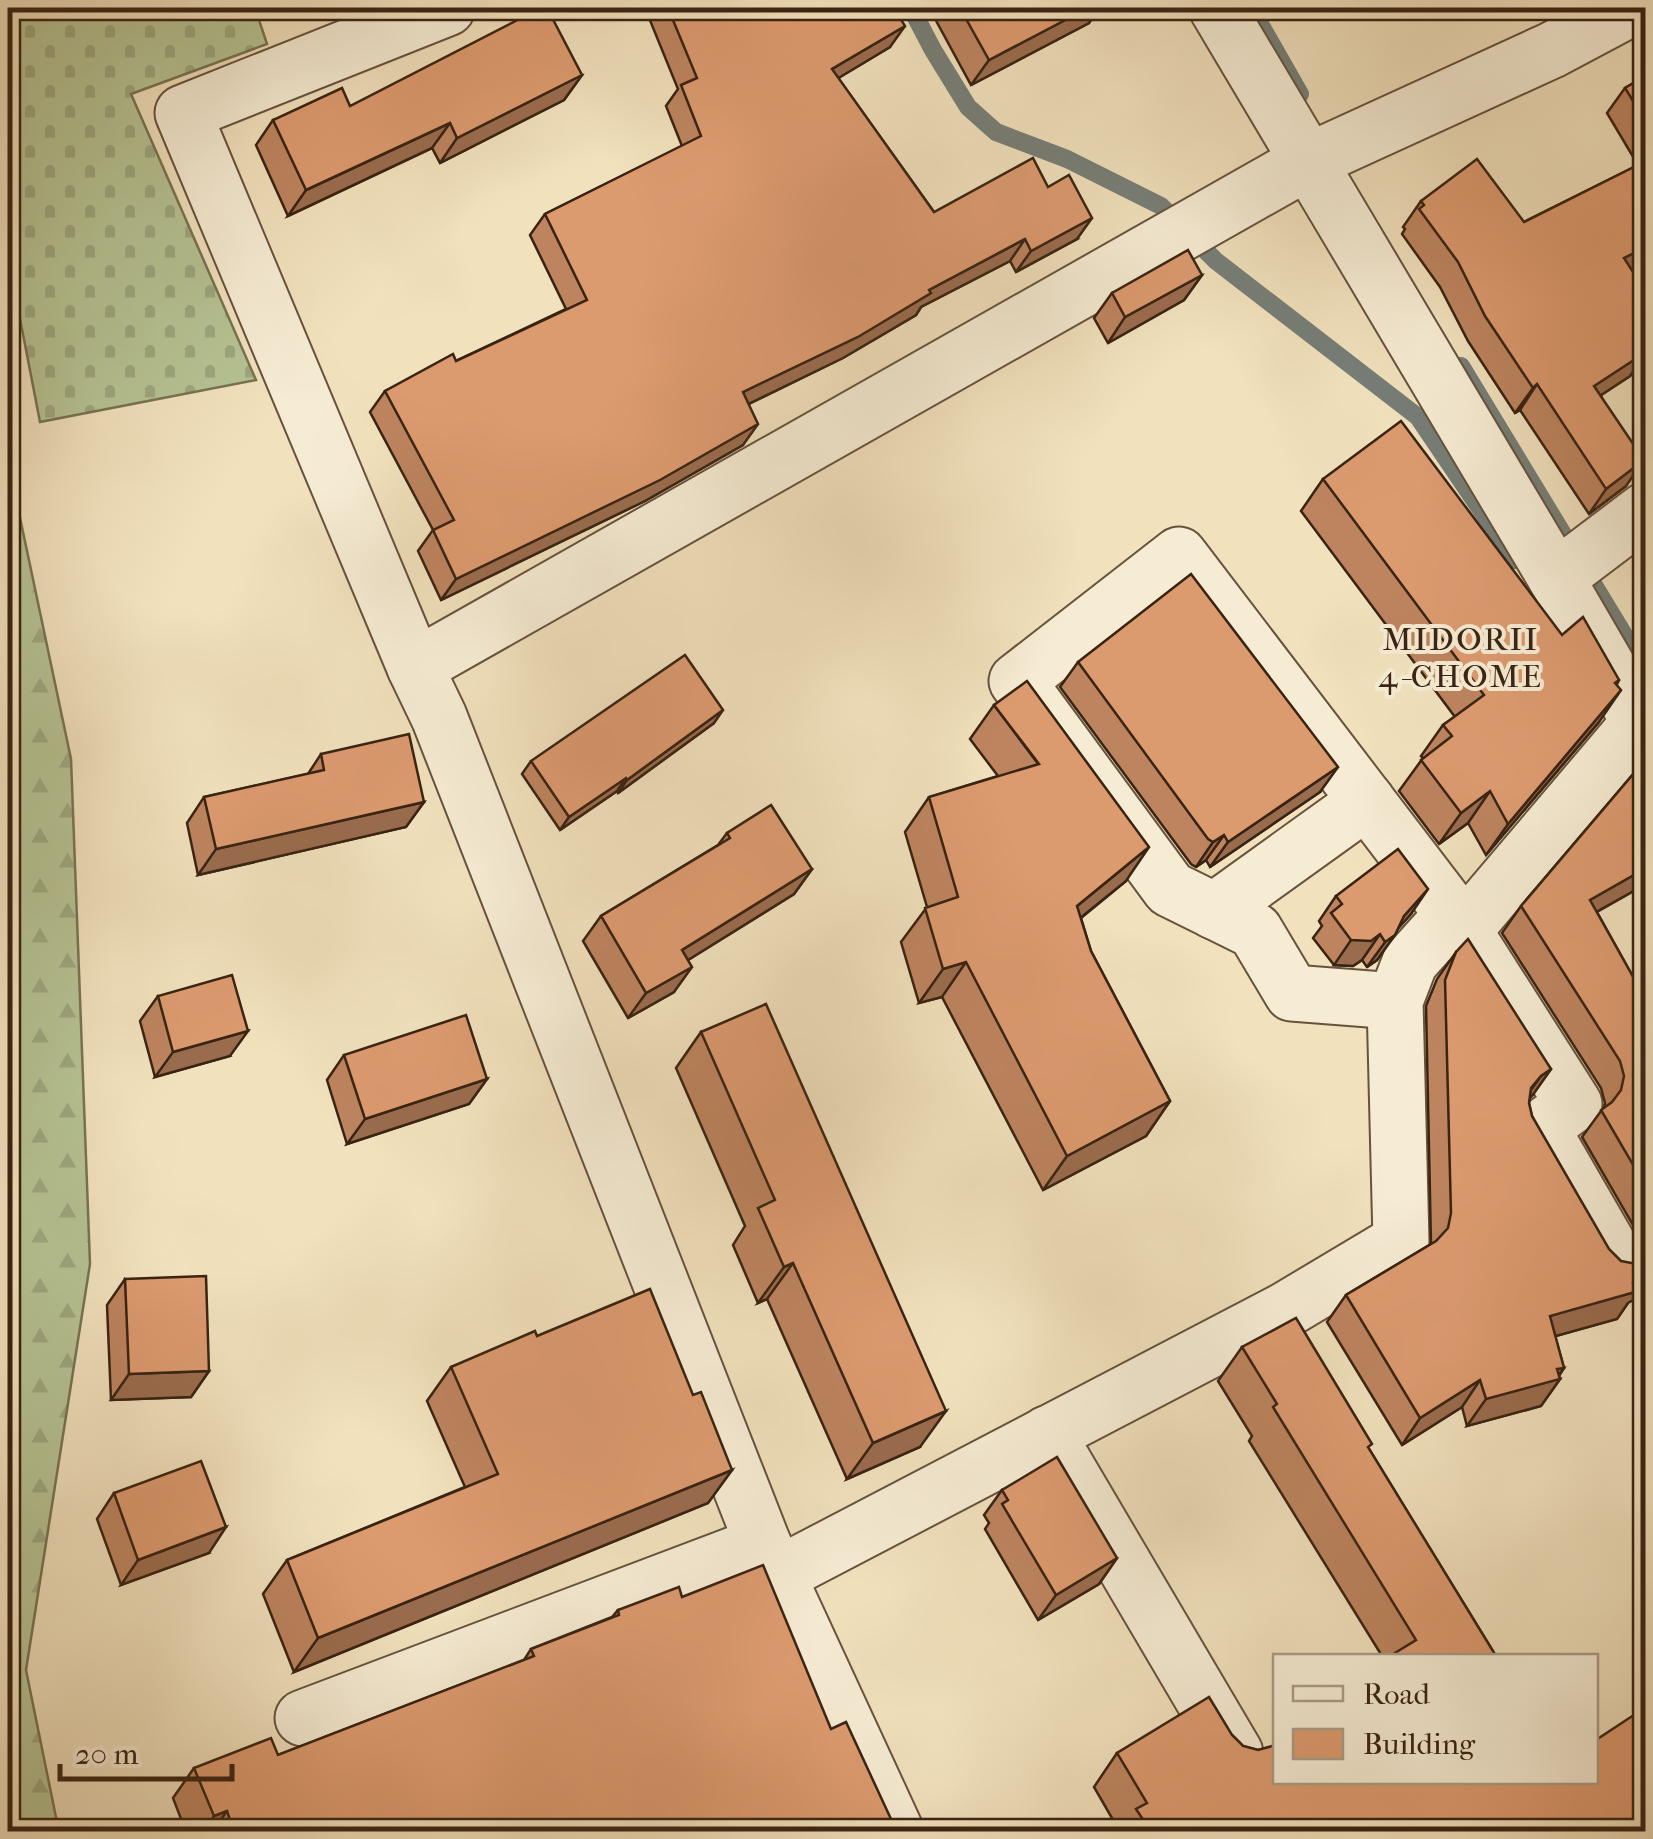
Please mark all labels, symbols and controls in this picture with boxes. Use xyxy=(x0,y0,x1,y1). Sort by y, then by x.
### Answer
district label: MIDORII 4-CHOME xyxy=(1379,621,1543,695)
legend xyxy=(1273,1654,1598,1784)
text: Road xyxy=(1363,1677,1430,1712)
scale bar xyxy=(60,1719,232,1781)
text: Building xyxy=(1363,1727,1476,1762)
text: 20 m xyxy=(75,1737,138,1772)

